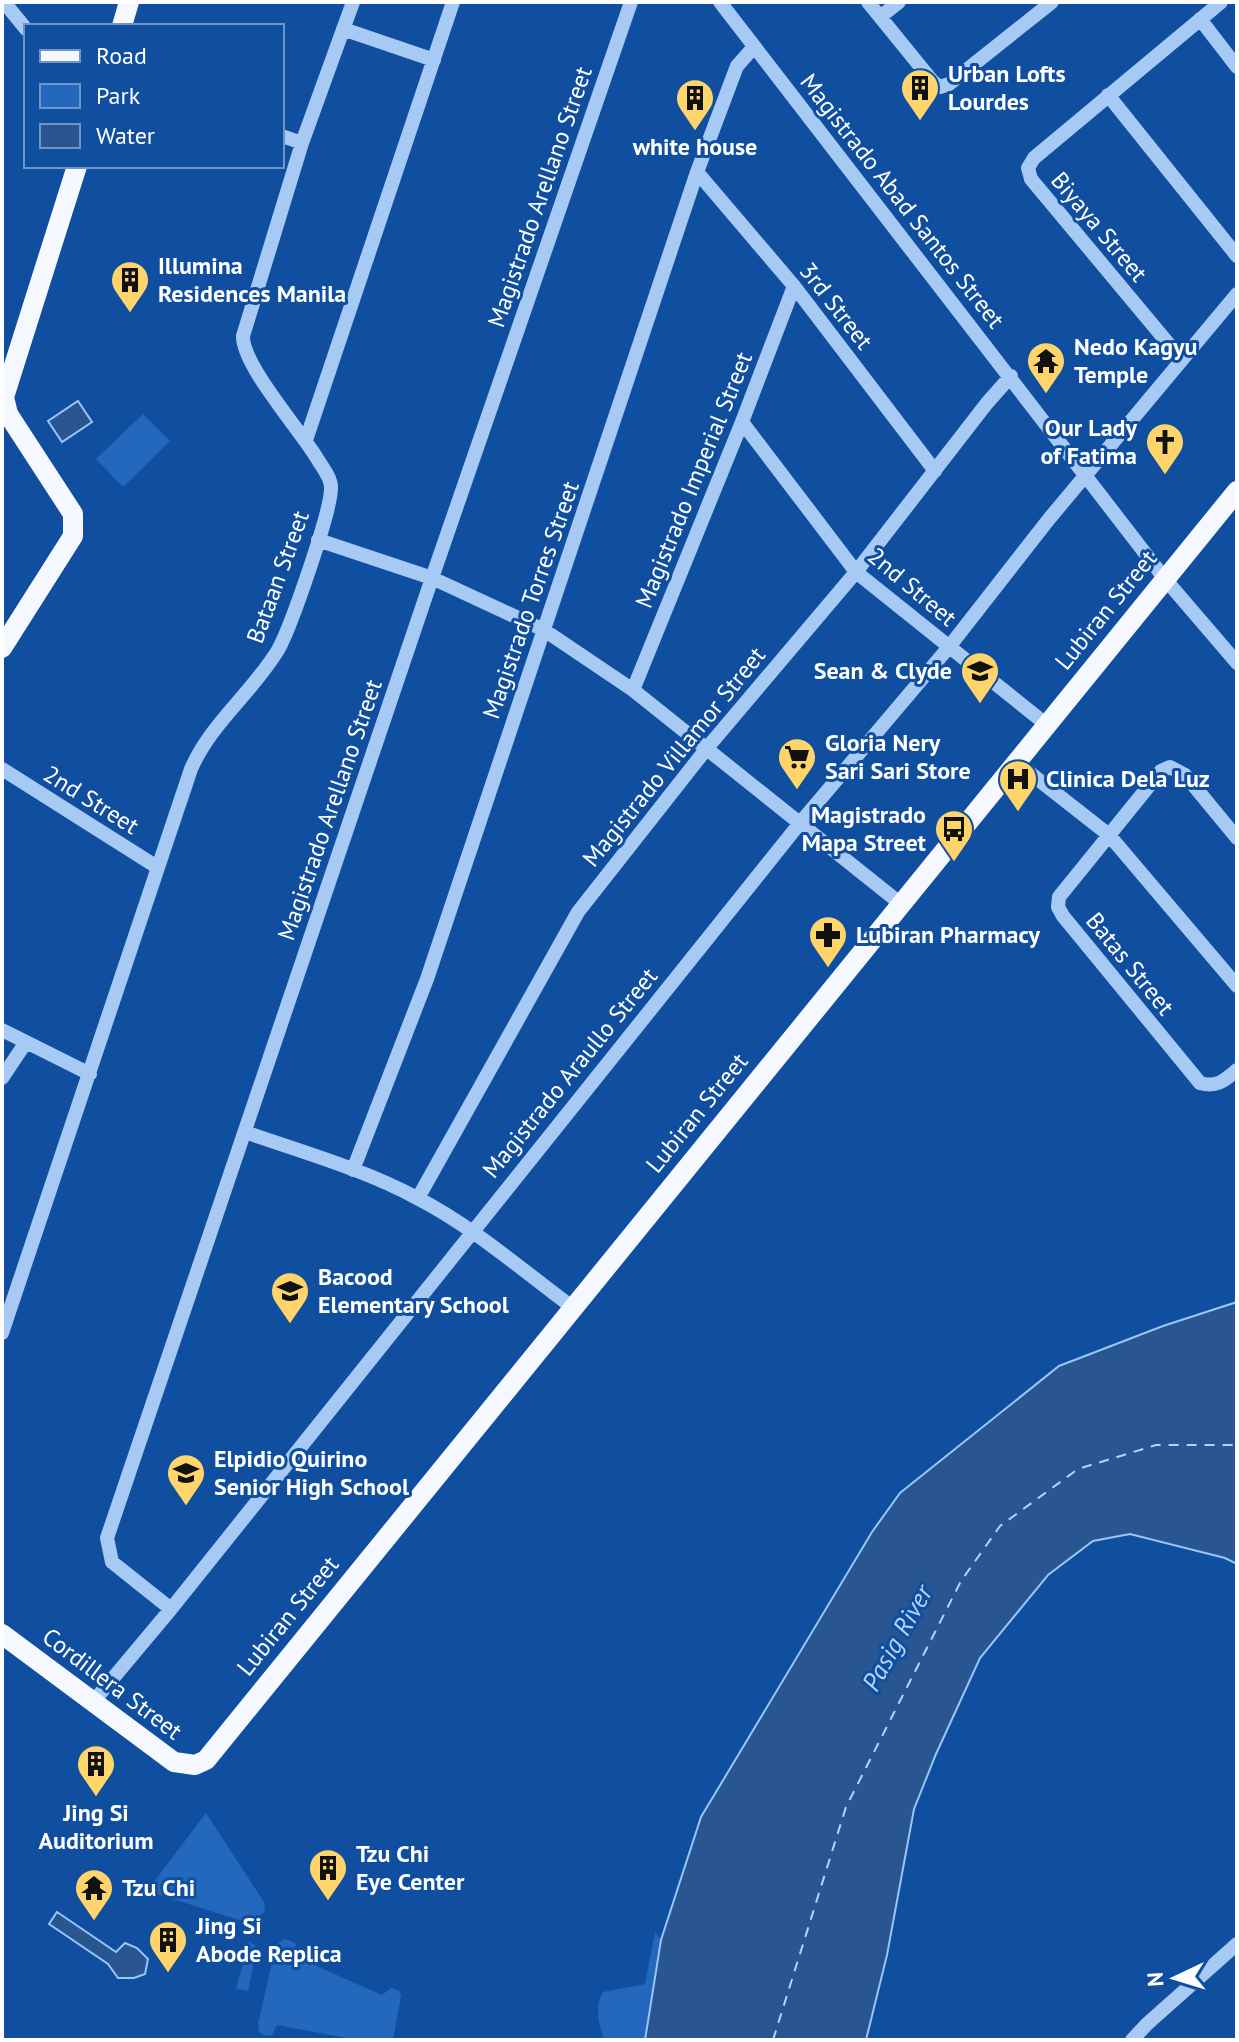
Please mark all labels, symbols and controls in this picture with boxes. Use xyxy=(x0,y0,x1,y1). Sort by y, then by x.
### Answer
legend xyxy=(24,24,284,168)
text: Road xyxy=(96,40,147,71)
place label: Urban Lofts Lourdes xyxy=(948,58,1066,117)
street label: Magistrado Arellano Street xyxy=(480,62,599,331)
street label: Magistrado Abad Santos Street xyxy=(793,67,1011,334)
building icon: Urban Lofts Lourdes xyxy=(899,67,941,122)
building icon: white house xyxy=(674,77,716,132)
text: Park xyxy=(96,80,141,111)
text: Water xyxy=(96,120,155,151)
place label: white house xyxy=(632,131,757,162)
street label: Biyaya Street xyxy=(1044,165,1154,288)
place label: Illumina Residences Manila xyxy=(158,250,346,309)
street label: 3rd Street xyxy=(793,256,880,355)
building icon: Illumina Residences Manila xyxy=(109,259,151,314)
place label: Nedo Kagyu Temple xyxy=(1074,331,1197,390)
temple icon: Nedo Kagyu Temple xyxy=(1025,340,1067,395)
street label: Magistrado Imperial Street xyxy=(628,347,759,612)
place label: Our Lady of Fatima xyxy=(1040,412,1138,471)
church icon: Our Lady of Fatima xyxy=(1144,421,1186,476)
street label: Magistrado Torres Street xyxy=(475,477,586,723)
street label: Bataan Street xyxy=(239,506,316,647)
street label: 2nd Street xyxy=(861,540,963,633)
street label: Lubiran Street xyxy=(1048,544,1163,676)
street label: Magistrado Villamor Street xyxy=(575,640,772,873)
school or university icon: Sean & Clyde xyxy=(959,650,1001,705)
place label: Sean & Clyde xyxy=(814,655,952,686)
street label: Magistrado Arellano Street xyxy=(270,675,389,944)
place label: Gloria Nery Sari Sari Store xyxy=(825,727,971,786)
supermarket icon: Gloria Nery Sari Sari Store xyxy=(776,736,818,791)
street label: 2nd Street xyxy=(38,758,145,841)
hospital icon: Clinica Dela Luz xyxy=(997,758,1039,813)
place label: Clinica Dela Luz xyxy=(1046,763,1210,794)
place label: Magistrado Mapa Street xyxy=(802,799,927,858)
bus stop icon: Magistrado Mapa Street xyxy=(933,808,975,863)
street label: Batas Street xyxy=(1079,906,1181,1022)
pharmacy icon: Lubiran Pharmacy xyxy=(807,914,849,969)
place label: Lubiran Pharmacy xyxy=(856,919,1040,950)
street label: Magistrado Araullo Street xyxy=(475,961,664,1184)
street label: Lubiran Street xyxy=(639,1047,754,1179)
place label: Bacood Elementary School xyxy=(318,1261,510,1320)
school or university icon: Bacood Elementary School xyxy=(269,1270,311,1325)
place label: Elpidio Quirino Senior High School xyxy=(214,1443,410,1502)
school or university icon: Elpidio Quirino Senior High School xyxy=(165,1452,207,1507)
street label: Lubiran Street xyxy=(230,1550,345,1682)
water label: Pasig River xyxy=(854,1578,940,1697)
street label: Cordillera Street xyxy=(36,1621,188,1746)
building icon: Jing Si Auditorium xyxy=(75,1743,117,1798)
place label: Jing Si Auditorium xyxy=(38,1797,154,1856)
place label: Tzu Chi Eye Center xyxy=(356,1838,465,1897)
building icon: Tzu Chi Eye Center xyxy=(307,1847,349,1902)
temple icon: Tzu Chi xyxy=(73,1867,115,1922)
place label: Tzu Chi xyxy=(122,1872,195,1903)
place label: Jing Si Abode Replica xyxy=(195,1910,342,1969)
building icon: Jing Si Abode Replica xyxy=(147,1919,189,1974)
north arrow xyxy=(1135,1938,1215,2018)
text: N xyxy=(1141,1971,1170,1988)

